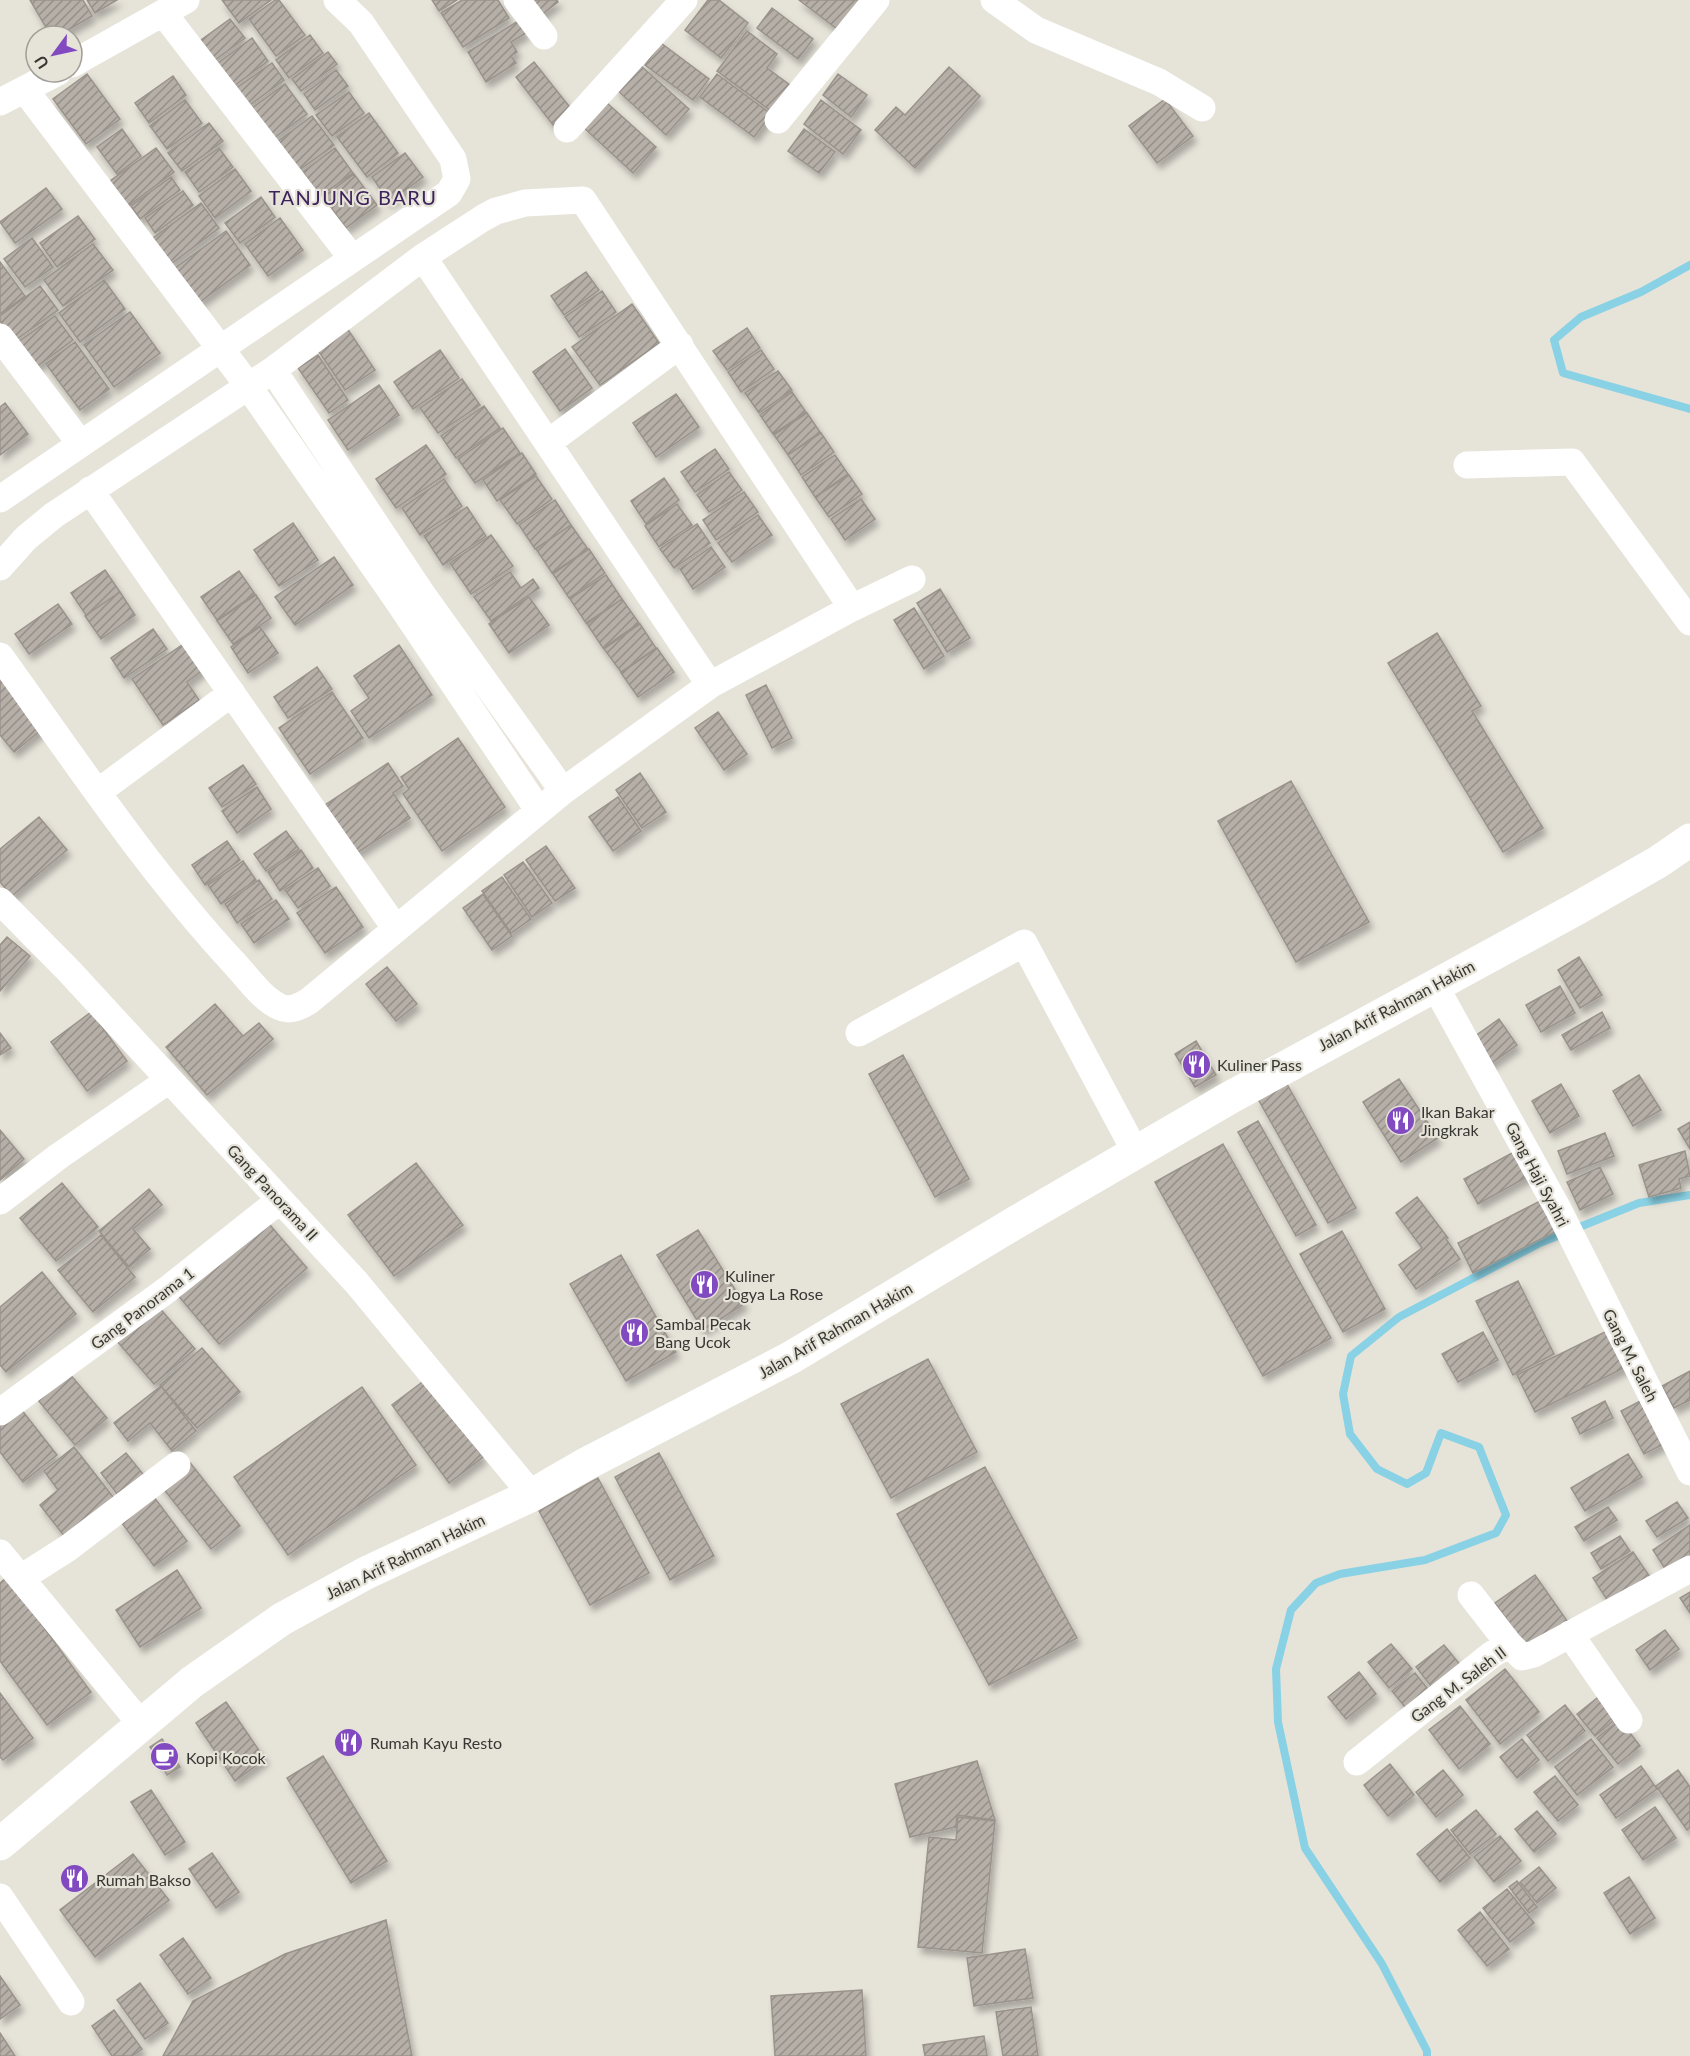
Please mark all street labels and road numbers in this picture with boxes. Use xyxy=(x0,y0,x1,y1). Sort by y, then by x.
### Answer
street label: Jalan Arif Rahman Hakim xyxy=(1315,956,1477,1054)
street label: Gang Haji Syahri xyxy=(1502,1119,1574,1229)
street label: Gang Panorama II xyxy=(224,1140,322,1244)
street label: Gang Panorama 1 xyxy=(87,1263,197,1353)
street label: Jalan Arif Rahman Hakim xyxy=(755,1278,915,1382)
street label: Gang M. Saleh xyxy=(1600,1306,1662,1404)
street label: Jalan Arif Rahman Hakim xyxy=(322,1509,488,1603)
street label: Gang M. Saleh II xyxy=(1407,1642,1509,1726)

